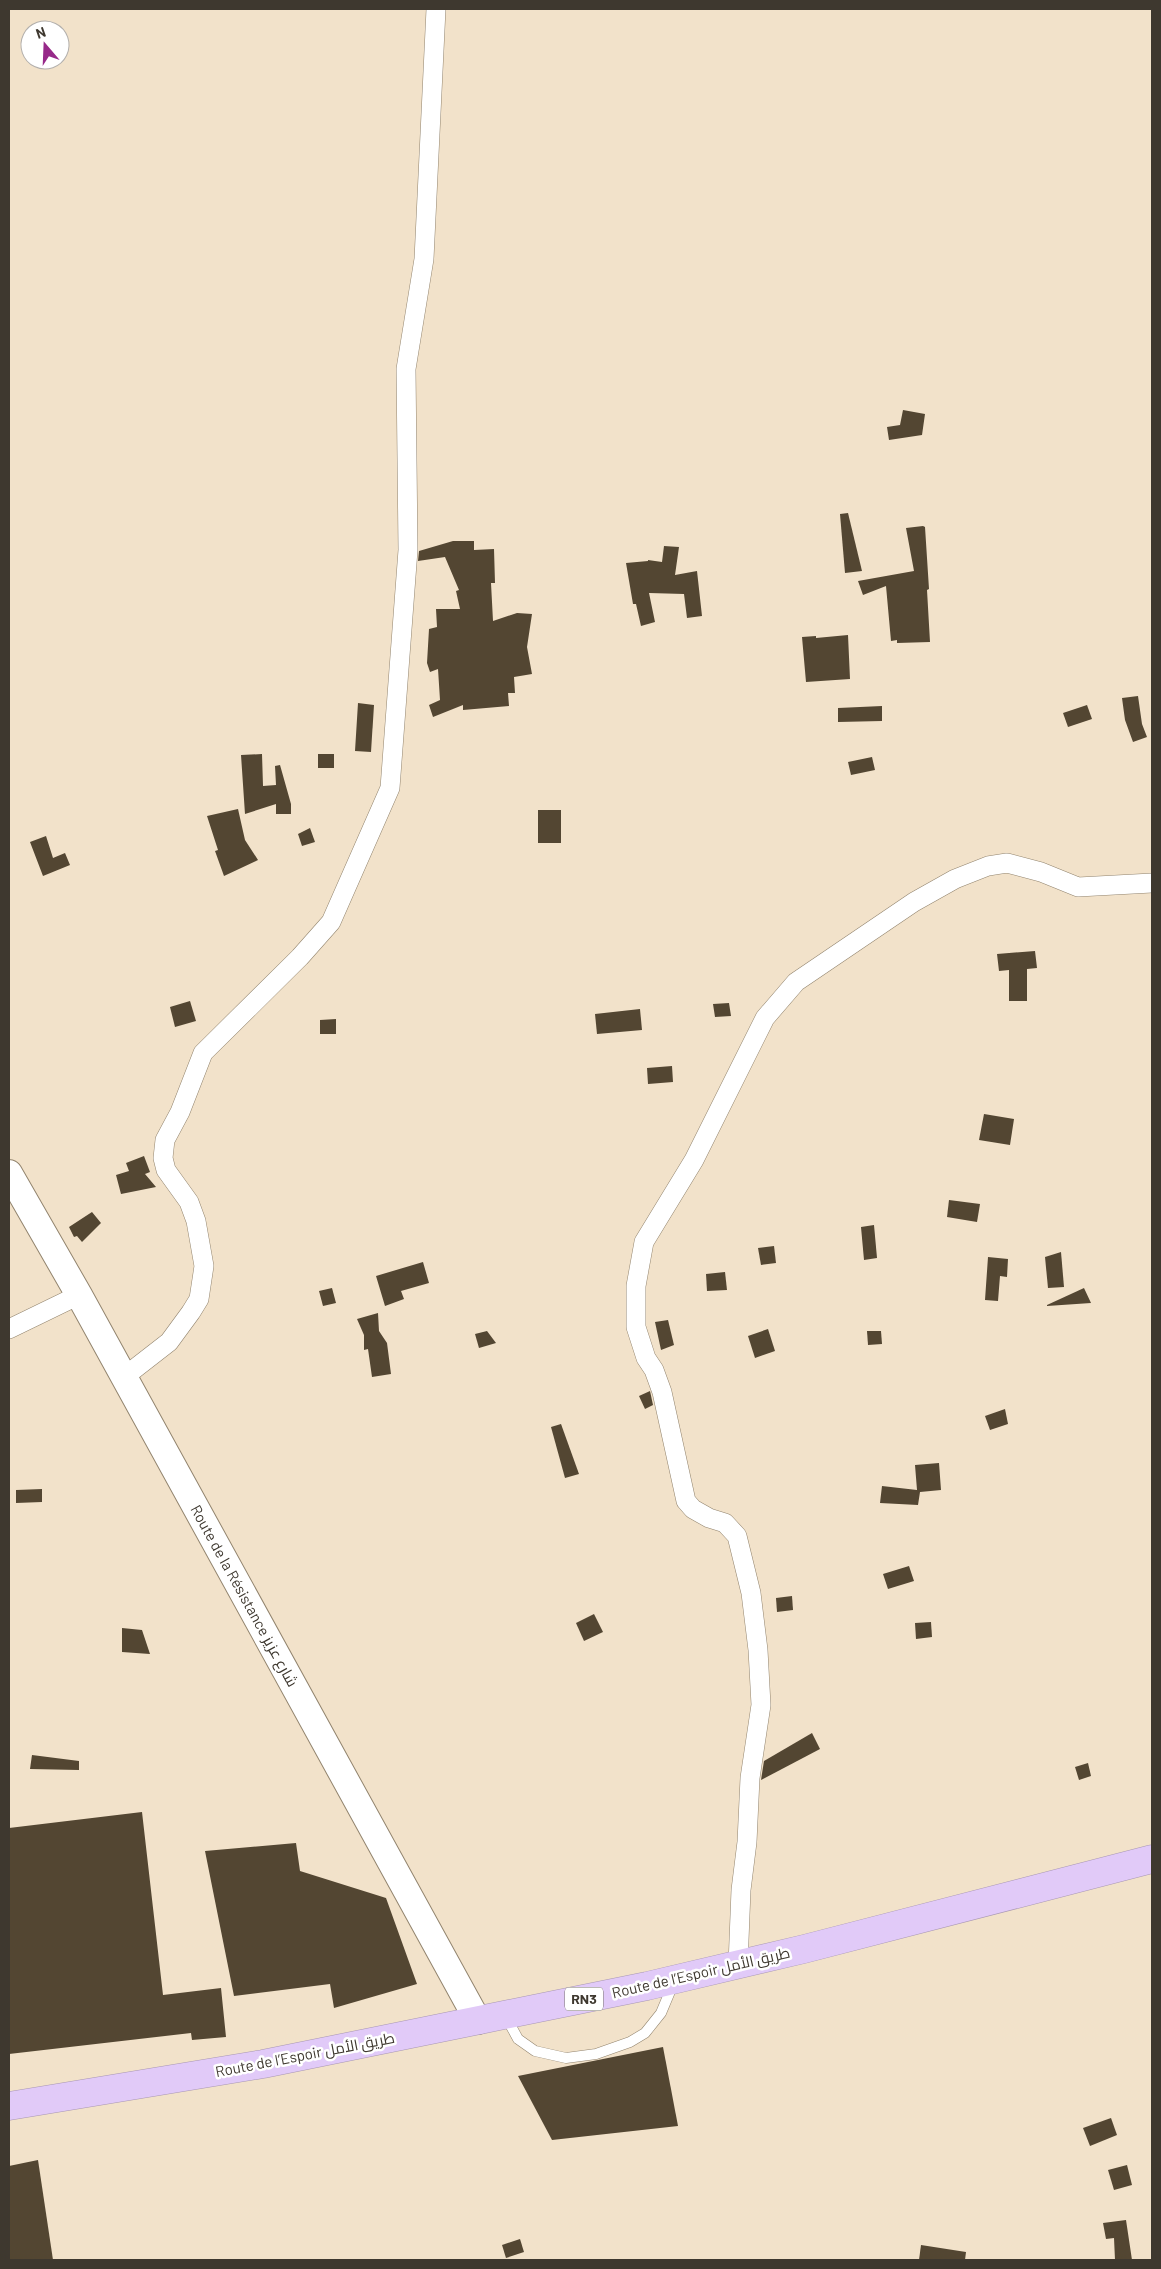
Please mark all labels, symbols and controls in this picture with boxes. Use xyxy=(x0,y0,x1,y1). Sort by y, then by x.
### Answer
north arrow xyxy=(20,20,70,70)
text: N xyxy=(33,23,48,42)
street label: Route de la Résistance شارع عزيز xyxy=(185,1501,302,1691)
street label: Route de l’Espoir طريق الأمل xyxy=(610,1943,792,2003)
road number: RN3 xyxy=(565,1988,603,2010)
street label: Route de l’Espoir طريق الأمل xyxy=(214,2028,396,2082)

